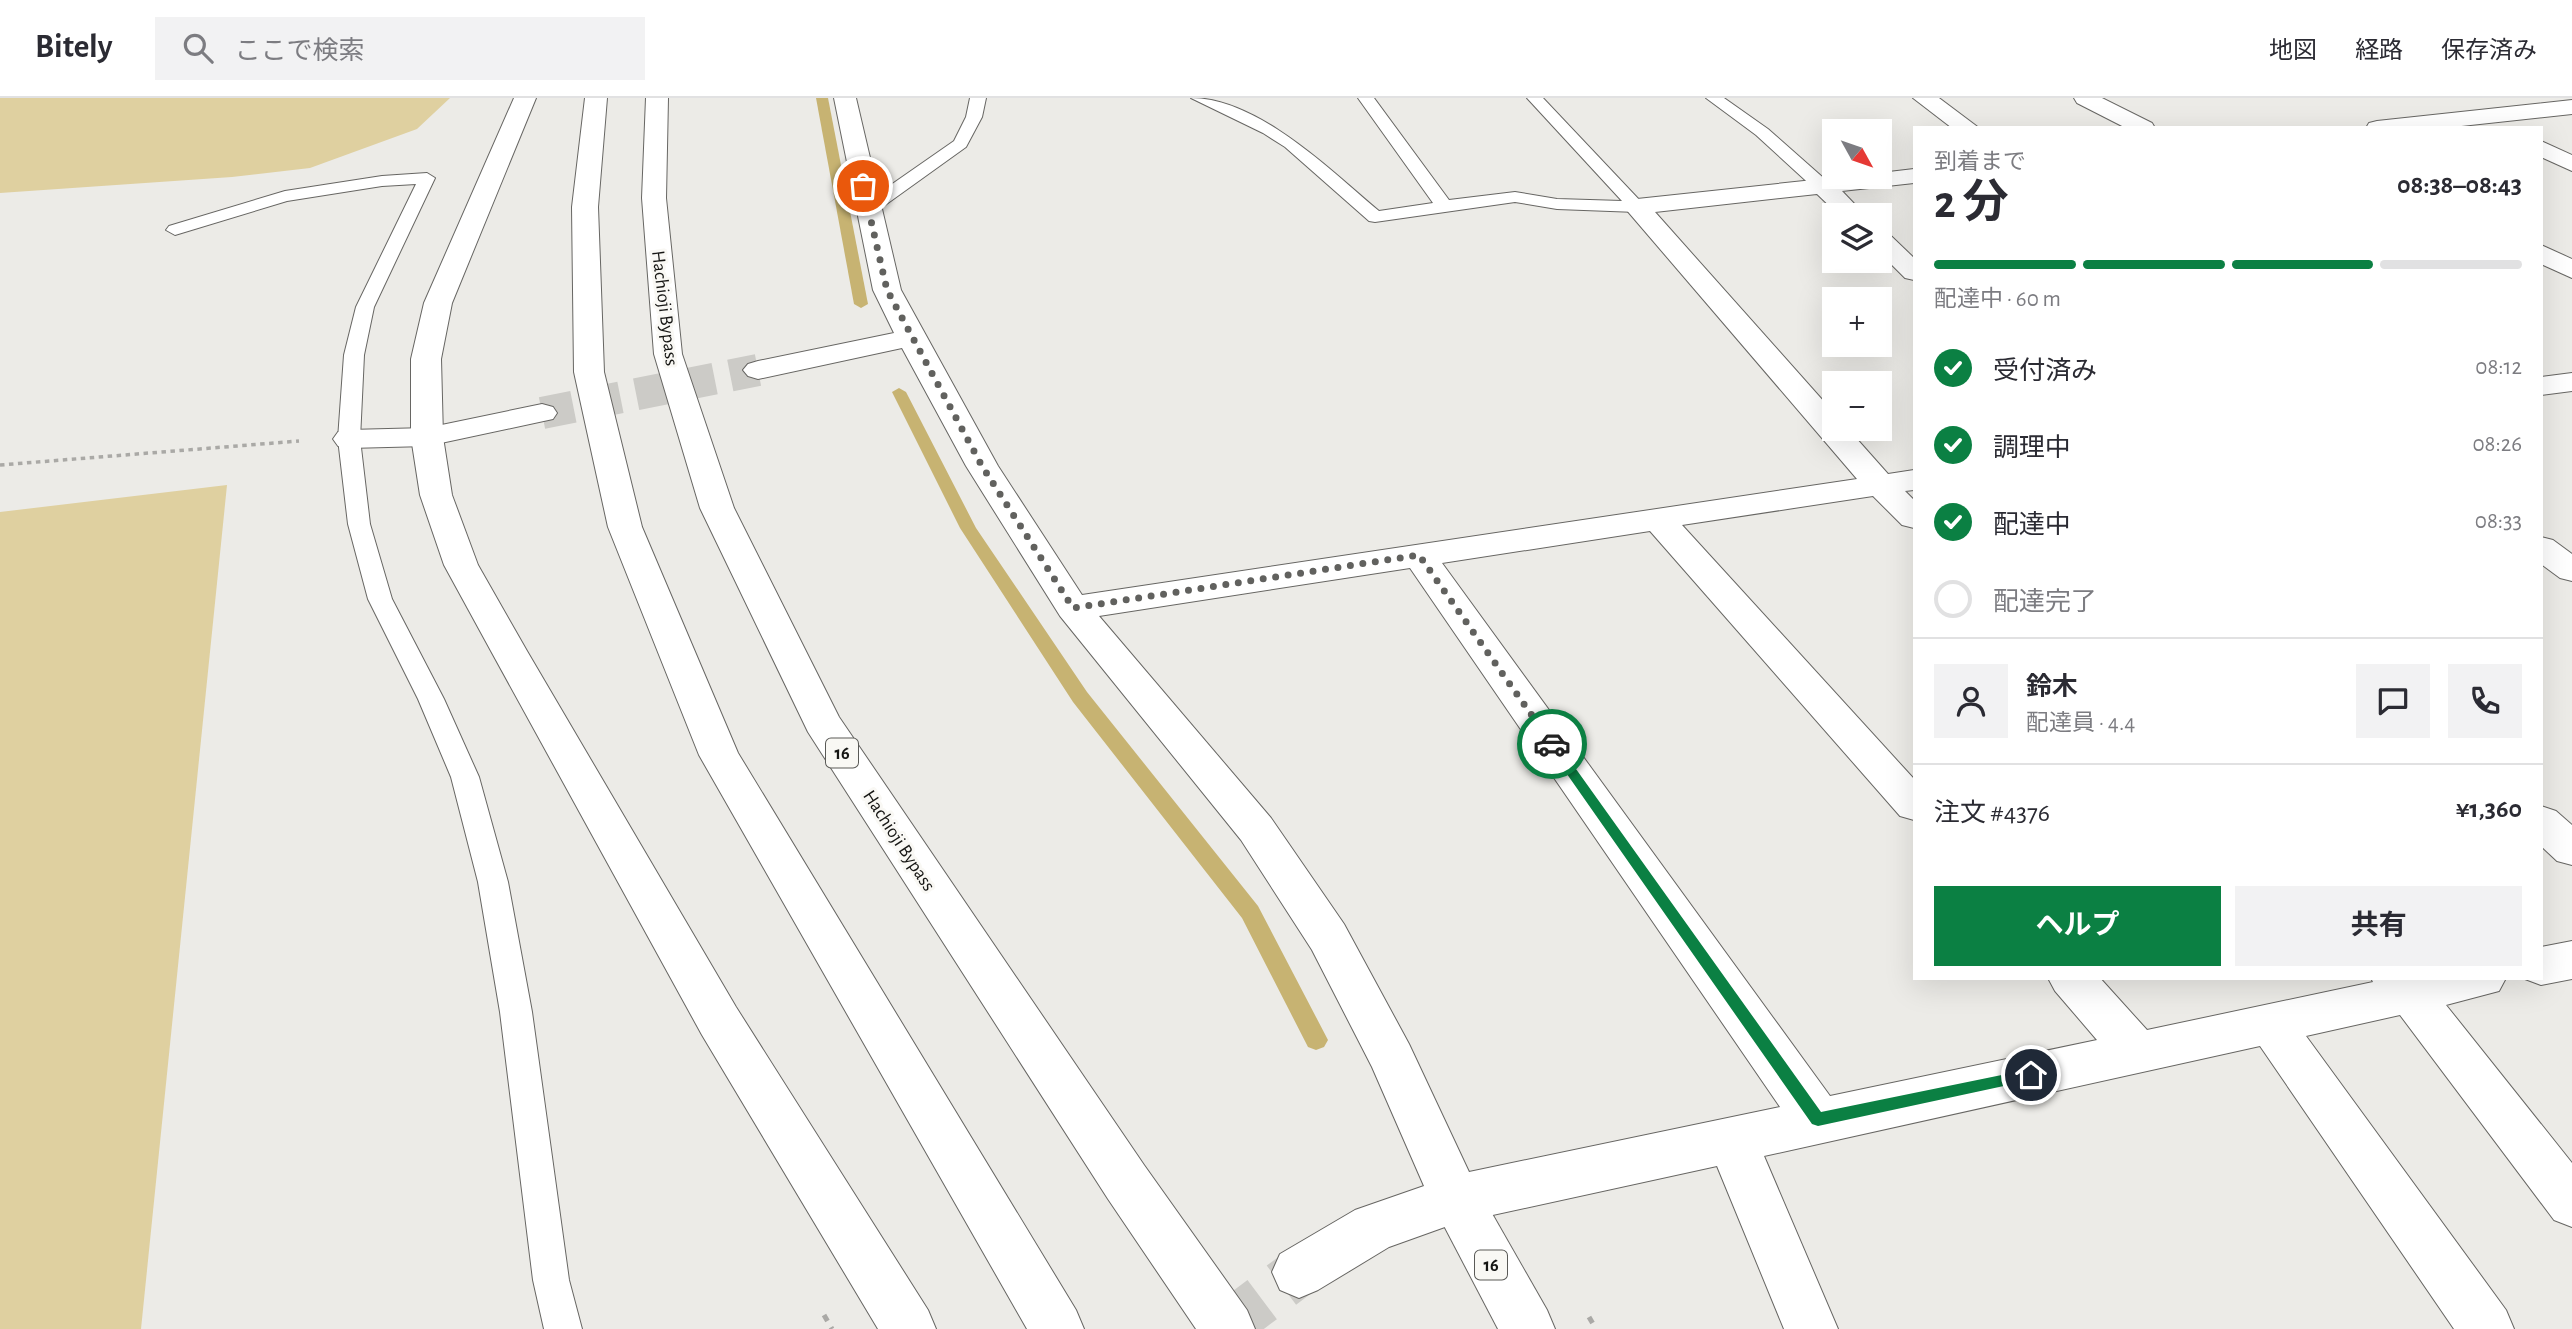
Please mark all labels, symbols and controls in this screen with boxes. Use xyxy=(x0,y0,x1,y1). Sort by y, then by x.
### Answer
search box xyxy=(155,17,645,80)
icon: search xyxy=(179,29,217,67)
text: Bitely xyxy=(35,31,113,64)
text: ここで検索 xyxy=(235,38,365,64)
text: 地図 xyxy=(2269,39,2317,63)
text: 経路 xyxy=(2355,39,2403,63)
text: 保存済み xyxy=(2441,39,2537,63)
north arrow xyxy=(1822,119,1892,189)
map controls xyxy=(1822,119,1892,441)
text: 到着まで xyxy=(1934,151,2026,174)
pin xyxy=(833,156,893,216)
icon: bag xyxy=(844,167,882,205)
text: 08:38–08:43 xyxy=(2397,172,2522,198)
text: 2 分 xyxy=(1934,180,2009,226)
button: layers xyxy=(1822,203,1892,273)
street label: Hachioji Bypass xyxy=(648,249,681,367)
button: + xyxy=(1822,287,1892,357)
text: 配達中 · 60 m xyxy=(1934,288,2061,311)
icon: check xyxy=(1934,349,1972,387)
text: 08:12 xyxy=(2475,356,2522,379)
text: 受付済み xyxy=(1993,358,2097,384)
button: − xyxy=(1822,371,1892,441)
icon: check xyxy=(1934,426,1972,464)
text: 08:26 xyxy=(2472,433,2522,456)
text: 調理中 xyxy=(1993,435,2071,461)
icon: check xyxy=(1934,503,1972,541)
text: 08:33 xyxy=(2475,510,2522,533)
text: 配達中 xyxy=(1993,512,2071,538)
text: 配達完了 xyxy=(1993,589,2097,615)
button: person xyxy=(1934,664,2008,738)
button: chat xyxy=(2356,664,2430,738)
button: phone xyxy=(2448,664,2522,738)
text: 鈴木 xyxy=(2026,674,2078,700)
courier xyxy=(1517,709,1587,779)
text: 配達員 · 4.4 xyxy=(2026,712,2135,735)
icon: car xyxy=(1533,725,1571,763)
road number: 16 xyxy=(826,738,858,768)
street label: Hachioji Bypass xyxy=(859,787,938,895)
text: ¥1,360 xyxy=(2456,796,2522,822)
text: 注文 #4376 xyxy=(1934,800,2050,826)
button: ヘルプ xyxy=(1934,886,2221,966)
button: 共有 xyxy=(2235,886,2522,966)
pin xyxy=(2001,1045,2061,1105)
icon: home xyxy=(2012,1056,2050,1094)
road number: 16 xyxy=(1475,1250,1507,1280)

